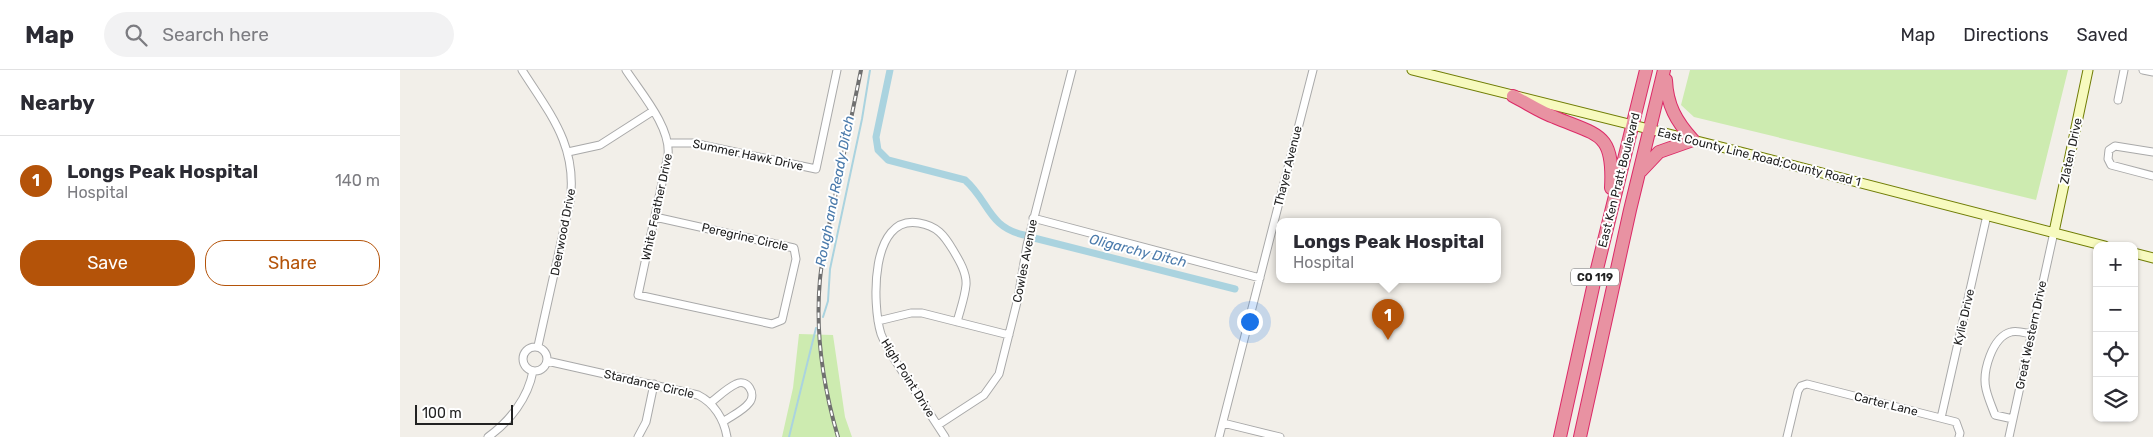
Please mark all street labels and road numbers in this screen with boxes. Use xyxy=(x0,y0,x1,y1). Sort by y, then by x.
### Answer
street label: East Ken Pratt Boulevard xyxy=(1595,111,1643,249)
street label: Zlaten Drive xyxy=(2057,116,2085,185)
street label: Thayer Avenue xyxy=(1271,124,1305,208)
street label: East County Line Road;County Road 1 xyxy=(1656,125,1862,189)
street label: Summer Hawk Drive xyxy=(691,136,805,174)
street label: White Feather Drive xyxy=(639,152,675,262)
street label: Deerwood Drive xyxy=(548,187,578,277)
street label: Cowles Avenue xyxy=(1010,218,1040,304)
street label: Peregrine Circle xyxy=(700,220,790,254)
road number: CO 119 xyxy=(1571,268,1619,286)
street label: Great Western Drive xyxy=(2013,279,2049,391)
street label: Kylie Drive xyxy=(1951,287,1977,347)
street label: High Point Drive xyxy=(878,336,938,420)
street label: Stardance Circle xyxy=(603,367,696,401)
street label: Carter Lane xyxy=(1853,389,1920,419)

